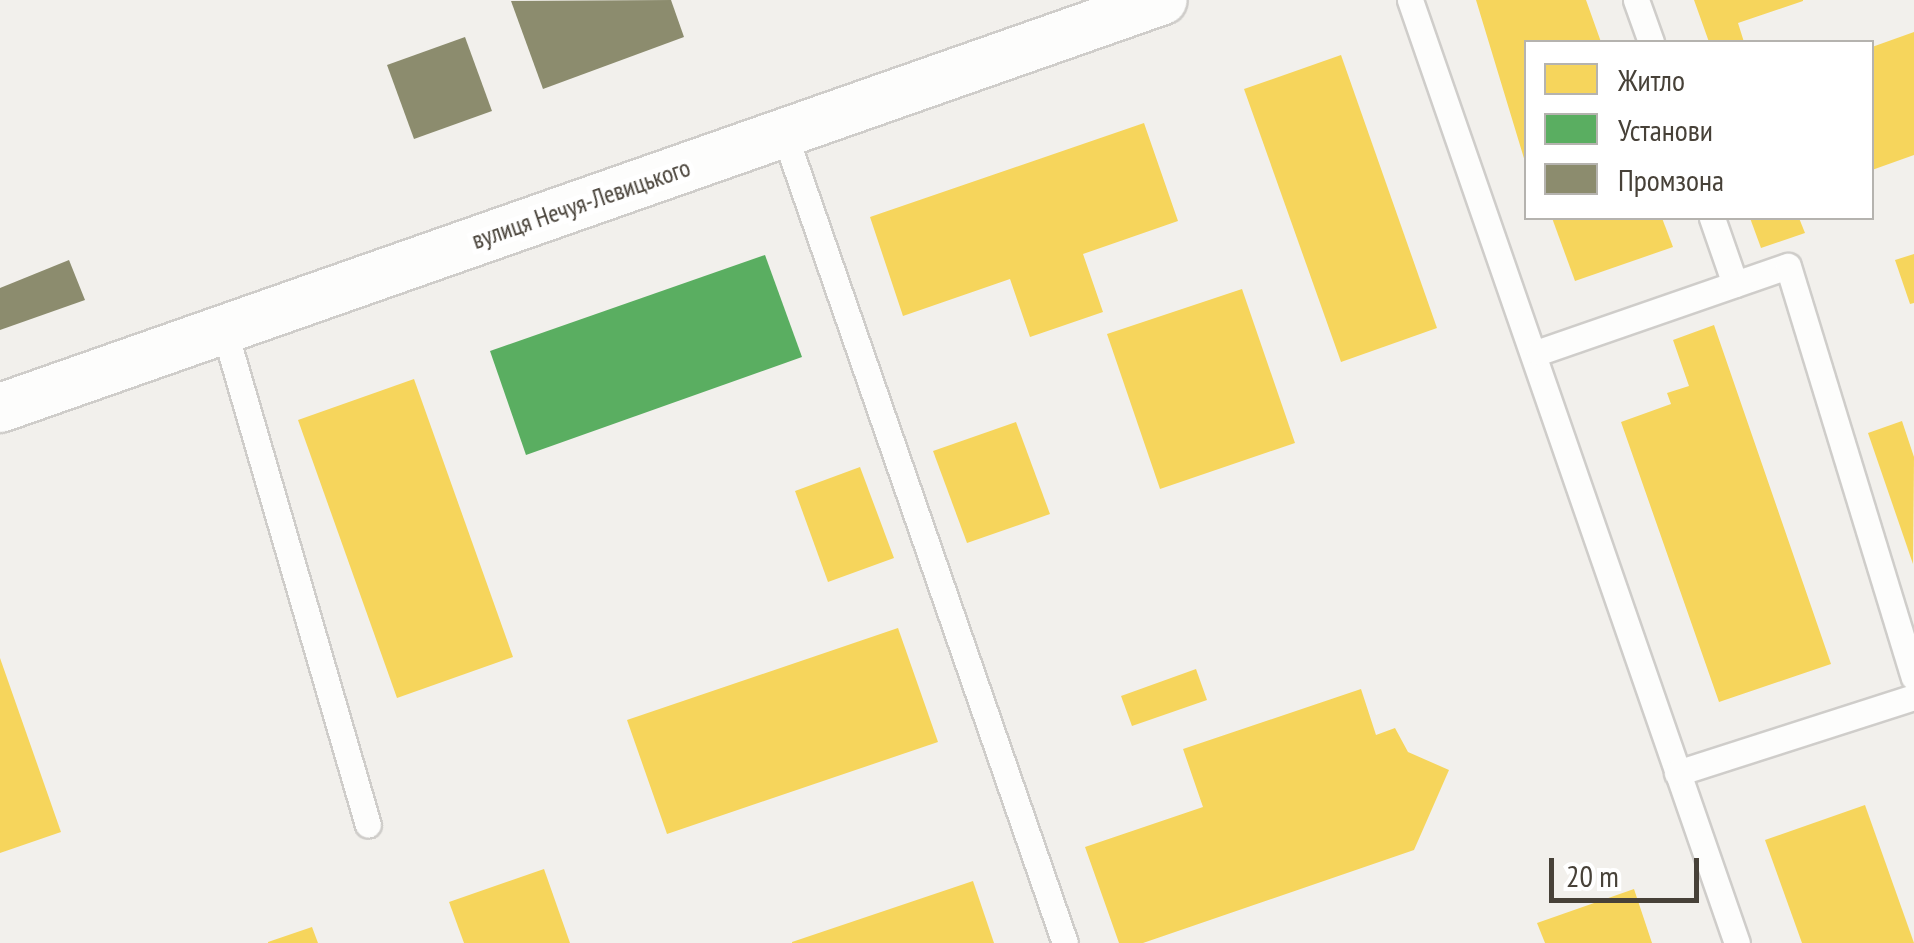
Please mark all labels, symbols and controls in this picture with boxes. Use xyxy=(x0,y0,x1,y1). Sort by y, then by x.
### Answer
legend xyxy=(1524,40,1874,220)
text: Житло xyxy=(1618,60,1685,99)
text: Установи xyxy=(1618,110,1713,149)
street label: вулиця Нечуя-Левицького xyxy=(468,153,694,255)
text: Промзона xyxy=(1618,160,1724,199)
scale bar xyxy=(1554,838,1704,900)
text: 20 m xyxy=(1566,856,1619,895)

